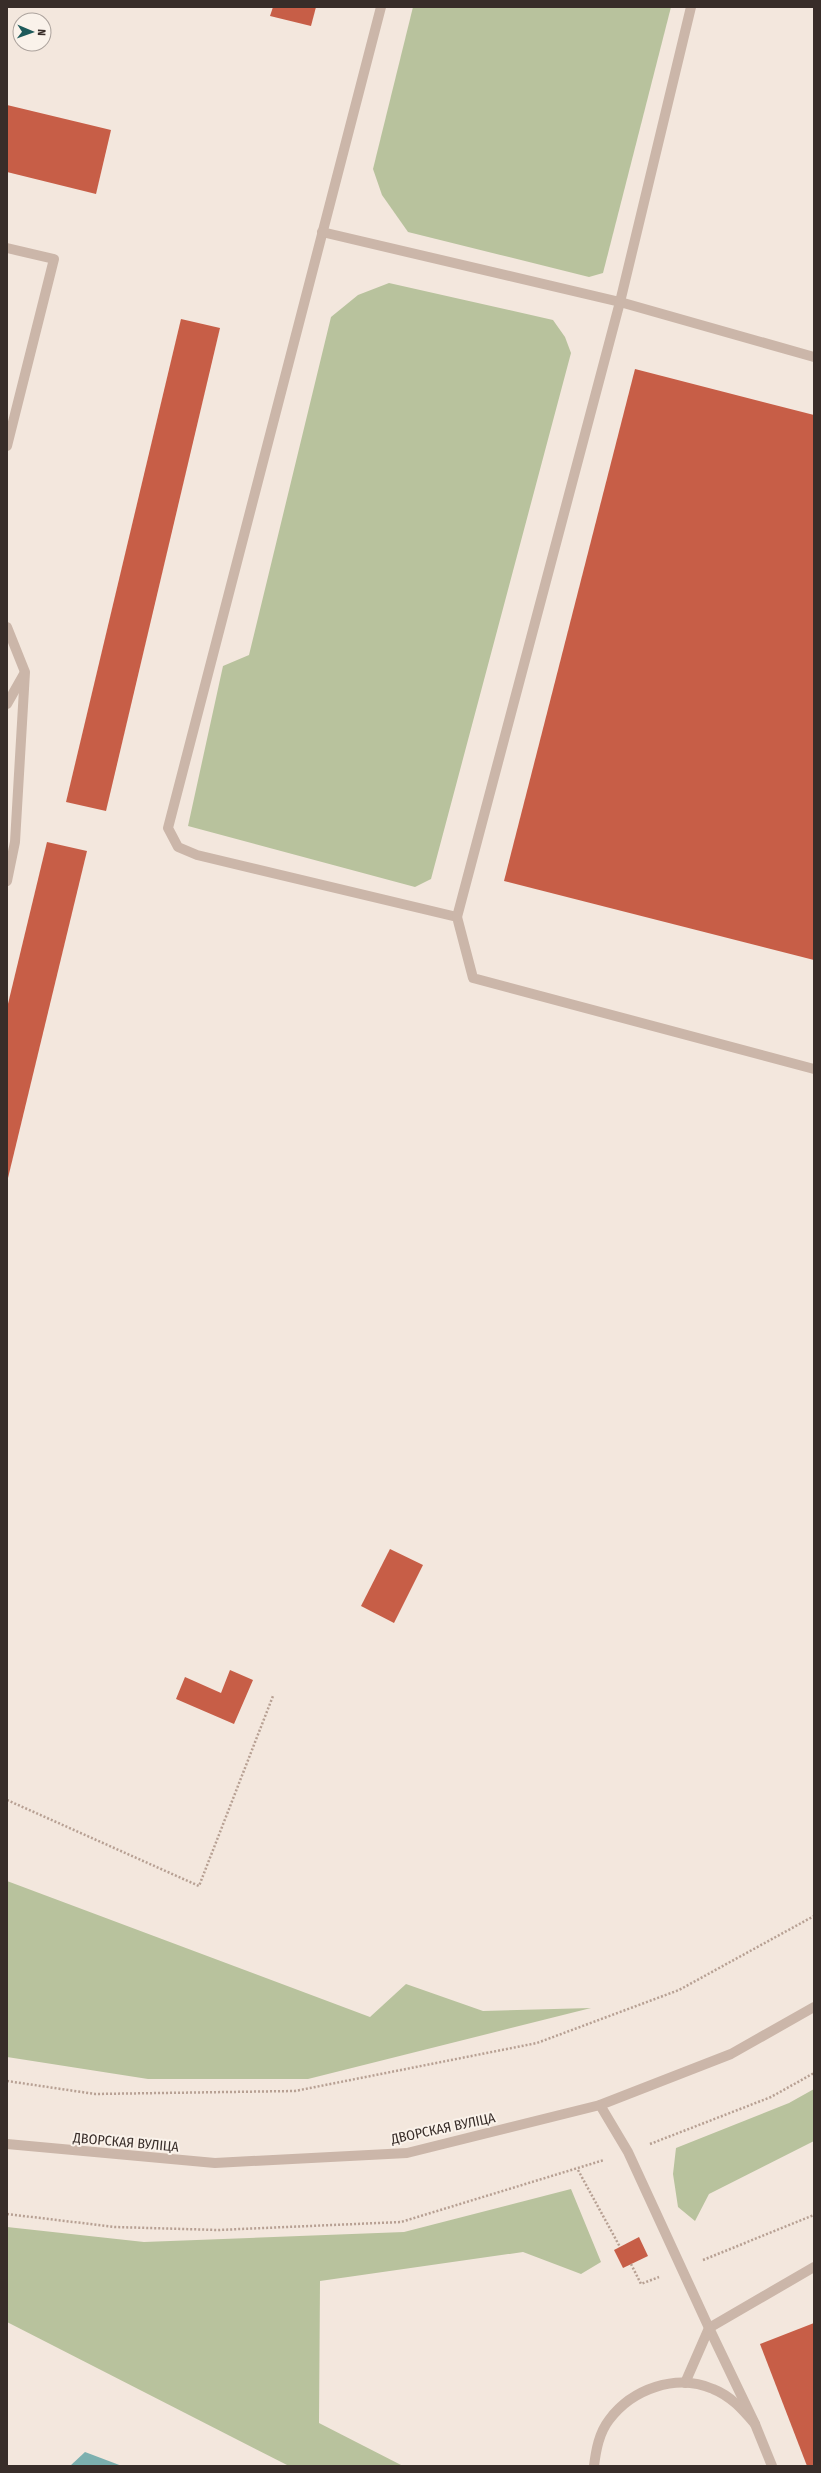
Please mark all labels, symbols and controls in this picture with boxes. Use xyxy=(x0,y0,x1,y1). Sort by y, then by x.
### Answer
north arrow xyxy=(12,12,52,52)
text: N xyxy=(35,29,48,36)
street label: ДВОРСКАЯ ВУЛІЦА xyxy=(389,2109,497,2148)
street label: ДВОРСКАЯ ВУЛІЦА xyxy=(71,2129,180,2156)

